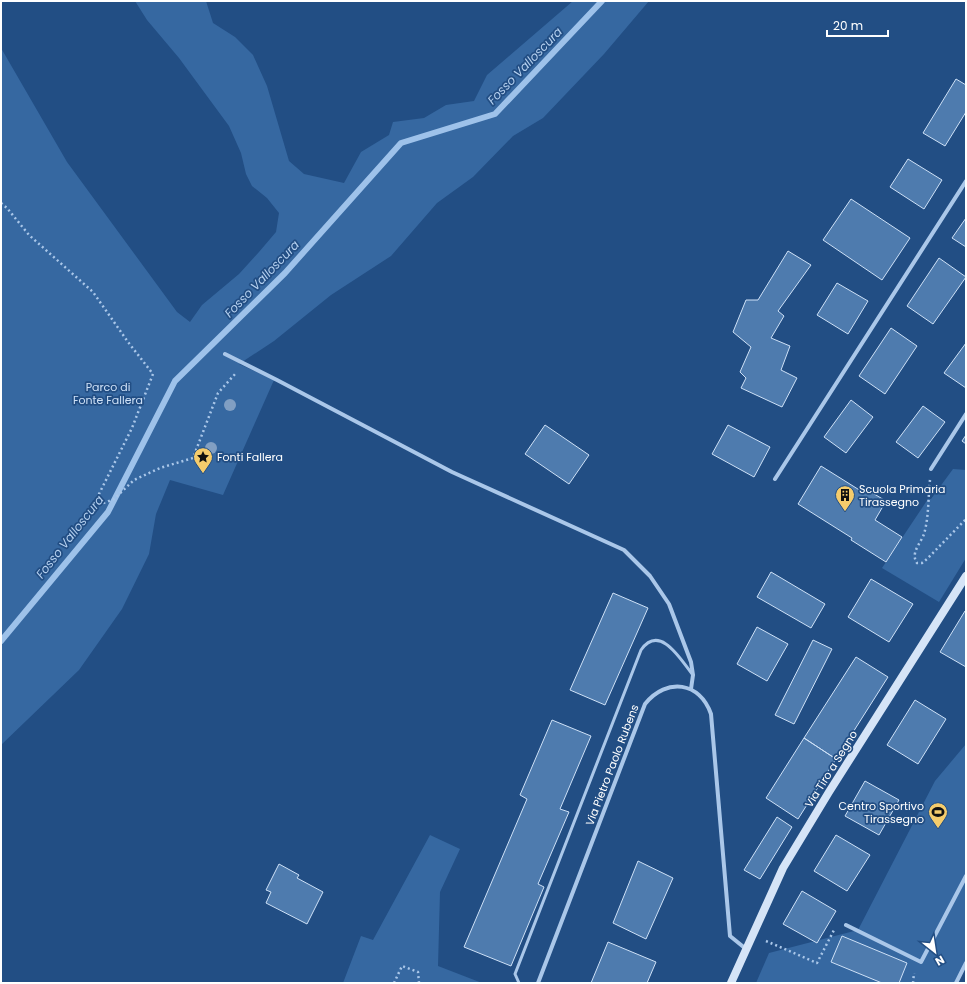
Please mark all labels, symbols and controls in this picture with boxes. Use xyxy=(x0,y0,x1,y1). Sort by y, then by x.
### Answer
scale bar xyxy=(827,12,888,38)
text: 20 m xyxy=(833,17,863,34)
water label: Fosso Valloscura xyxy=(483,23,566,108)
water label: Fosso Valloscura xyxy=(220,236,303,321)
park label: Parco di Fonte Fallera xyxy=(73,379,143,408)
place icon: Fonti Fallera xyxy=(192,446,214,474)
place label: Fonti Fallera xyxy=(217,449,283,465)
place label: Scuola Primaria Tirassegno xyxy=(859,481,945,510)
building icon: Scuola Primaria Tirassegno xyxy=(834,484,856,512)
water label: Fosso Valloscura xyxy=(32,492,107,582)
street label: Via Pietro Paolo Rubens xyxy=(581,702,643,828)
street label: Via Tiro a Segno xyxy=(801,727,861,811)
place label: Centro Sportivo Tirassegno xyxy=(839,798,924,827)
sports icon: Centro Sportivo Tirassegno xyxy=(927,801,949,829)
north arrow xyxy=(915,932,955,972)
text: N xyxy=(932,952,948,970)

